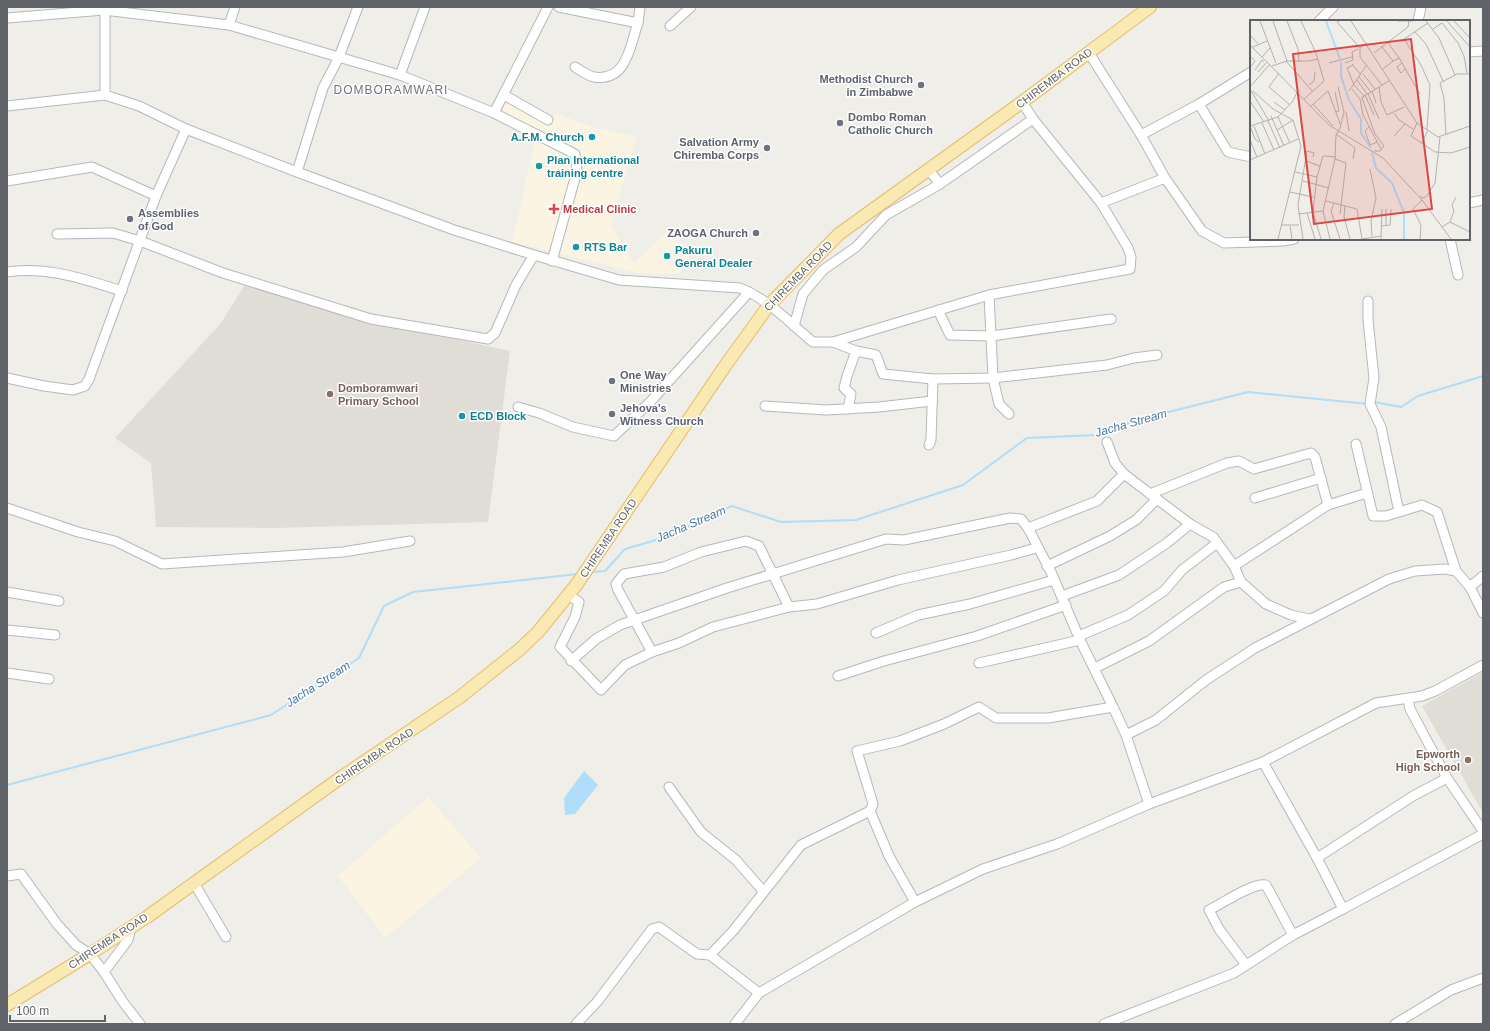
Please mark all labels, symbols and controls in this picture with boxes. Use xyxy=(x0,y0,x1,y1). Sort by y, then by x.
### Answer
inset map xyxy=(1250,20,1470,240)
street label: CHIREMBA ROAD xyxy=(1014,45,1095,111)
place label: Methodist Church in Zimbabwe xyxy=(820,73,913,98)
marker: Methodist Church in Zimbabwe xyxy=(916,80,926,90)
district label: DOMBORAMWARI xyxy=(334,83,448,97)
place label: Dombo Roman Catholic Church xyxy=(848,111,933,136)
marker: Dombo Roman Catholic Church xyxy=(835,118,845,128)
place label: A.F.M. Church xyxy=(511,131,584,143)
marker: A.F.M. Church xyxy=(587,132,597,142)
place label: Salvation Army Chiremba Corps xyxy=(673,136,760,161)
marker: Salvation Army Chiremba Corps xyxy=(762,143,772,153)
place label: Plan International training centre xyxy=(547,154,639,179)
marker: Plan International training centre xyxy=(534,161,544,171)
marker: Medical Clinic xyxy=(548,203,560,215)
place label: Medical Clinic xyxy=(563,203,636,215)
place label: Assemblies of God xyxy=(138,207,199,232)
marker: Assemblies of God xyxy=(125,214,135,224)
place label: ZAOGA Church xyxy=(667,227,748,239)
marker: ZAOGA Church xyxy=(751,228,761,238)
street label: CHIREMBA ROAD xyxy=(762,239,834,313)
place label: RTS Bar xyxy=(584,241,628,253)
marker: RTS Bar xyxy=(571,242,581,252)
place label: Pakuru General Dealer xyxy=(675,244,753,269)
marker: Pakuru General Dealer xyxy=(662,251,672,261)
place label: One Way Ministries xyxy=(620,369,671,394)
marker: One Way Ministries xyxy=(607,376,617,386)
place label: Domboramwari Primary School xyxy=(338,382,419,407)
marker: Domboramwari Primary School xyxy=(325,389,335,399)
place label: Jehova's Witness Church xyxy=(620,402,704,427)
water label: Jacha Stream xyxy=(1093,406,1169,440)
marker: Jehova's Witness Church xyxy=(607,409,617,419)
place label: ECD Block xyxy=(470,410,527,422)
marker: ECD Block xyxy=(457,411,467,421)
street label: CHIREMBA ROAD xyxy=(577,496,639,580)
water label: Jacha Stream xyxy=(653,503,728,545)
water label: Jacha Stream xyxy=(282,658,353,711)
street label: CHIREMBA ROAD xyxy=(332,725,416,787)
place label: Epworth High School xyxy=(1396,748,1460,773)
marker: Epworth High School xyxy=(1463,755,1473,765)
street label: CHIREMBA ROAD xyxy=(66,911,150,971)
scale bar xyxy=(10,997,105,1023)
text: 100 m xyxy=(16,1004,49,1018)

